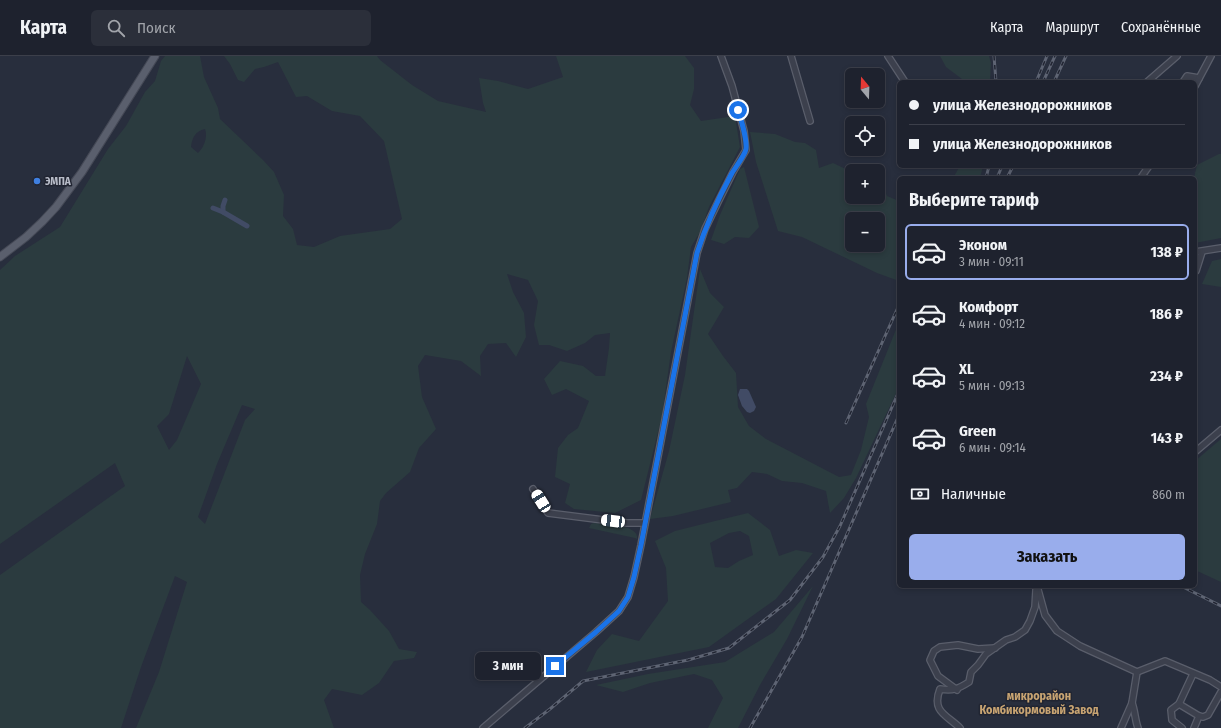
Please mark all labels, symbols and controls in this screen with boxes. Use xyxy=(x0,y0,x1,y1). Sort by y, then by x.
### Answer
search box xyxy=(91,10,371,46)
text: Карта xyxy=(20,16,67,39)
icon: search xyxy=(105,17,127,39)
text: Поиск xyxy=(137,19,175,37)
text: Карта xyxy=(990,19,1023,36)
text: Маршрут xyxy=(1045,19,1099,36)
text: Сохранённые xyxy=(1121,19,1201,36)
north arrow xyxy=(845,68,885,108)
map controls xyxy=(845,68,885,252)
text: улица Железнодорожников xyxy=(933,96,1112,114)
route start xyxy=(729,101,747,119)
button: locate xyxy=(845,116,885,156)
text: улица Железнодорожников xyxy=(933,135,1112,153)
button: + xyxy=(845,164,885,204)
place label: ЭМПА xyxy=(45,175,72,188)
marker: ЭМПА xyxy=(32,176,42,186)
text: Выберите тариф xyxy=(909,189,1039,211)
button: − xyxy=(845,212,885,252)
icon: car xyxy=(911,234,947,270)
text: Эконом xyxy=(959,236,1007,254)
text: 138 ₽ xyxy=(1150,243,1183,261)
text: 3 мин · 09:11 xyxy=(959,254,1024,269)
icon: car xyxy=(911,296,947,332)
text: Комфорт xyxy=(959,298,1018,316)
text: 186 ₽ xyxy=(1150,305,1183,323)
text: 4 мин · 09:12 xyxy=(959,316,1025,331)
icon: car xyxy=(911,358,947,394)
text: XL xyxy=(959,360,974,378)
text: 234 ₽ xyxy=(1150,367,1183,385)
text: 5 мин · 09:13 xyxy=(959,378,1025,393)
icon: car xyxy=(911,420,947,456)
text: Green xyxy=(959,422,996,440)
text: 143 ₽ xyxy=(1151,429,1183,447)
text: 6 мин · 09:14 xyxy=(959,440,1026,455)
icon: cash xyxy=(909,483,931,505)
text: Наличные xyxy=(941,485,1006,503)
text: 860 m xyxy=(1152,487,1185,502)
car xyxy=(530,488,552,514)
car xyxy=(600,514,626,528)
button: Заказать xyxy=(909,534,1185,580)
callout: 3 мин xyxy=(475,652,541,680)
route end xyxy=(546,657,564,675)
text: 3 мин xyxy=(493,658,523,673)
district label: микрорайон Комбикормовый Завод xyxy=(979,689,1099,717)

